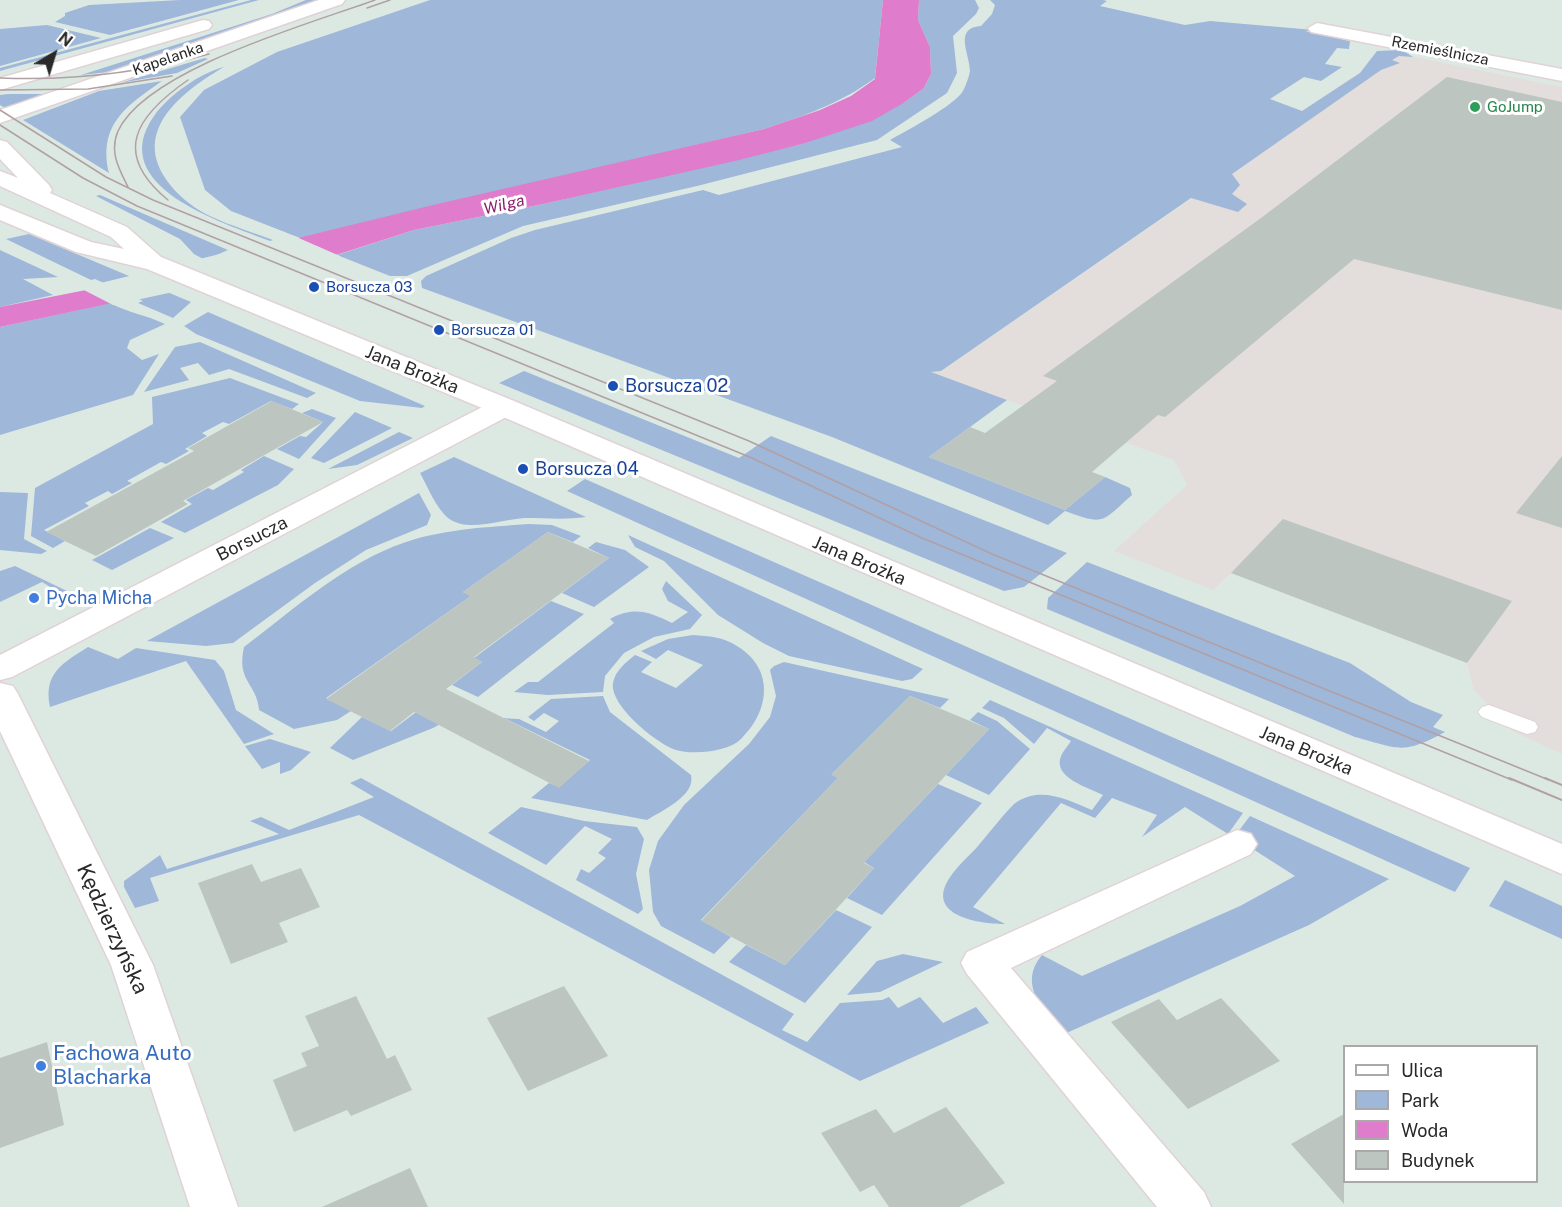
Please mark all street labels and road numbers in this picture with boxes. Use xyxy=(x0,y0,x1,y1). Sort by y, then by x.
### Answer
street label: Rzemieślnicza xyxy=(1390,33,1490,69)
street label: Kapelanka xyxy=(130,38,206,80)
street label: Jana Brożka xyxy=(362,341,462,399)
street label: Borsucza xyxy=(213,512,291,566)
street label: Jana Brożka xyxy=(809,532,909,590)
street label: Jana Brożka xyxy=(1256,722,1356,780)
street label: Kędzierzyńska xyxy=(71,860,153,998)

